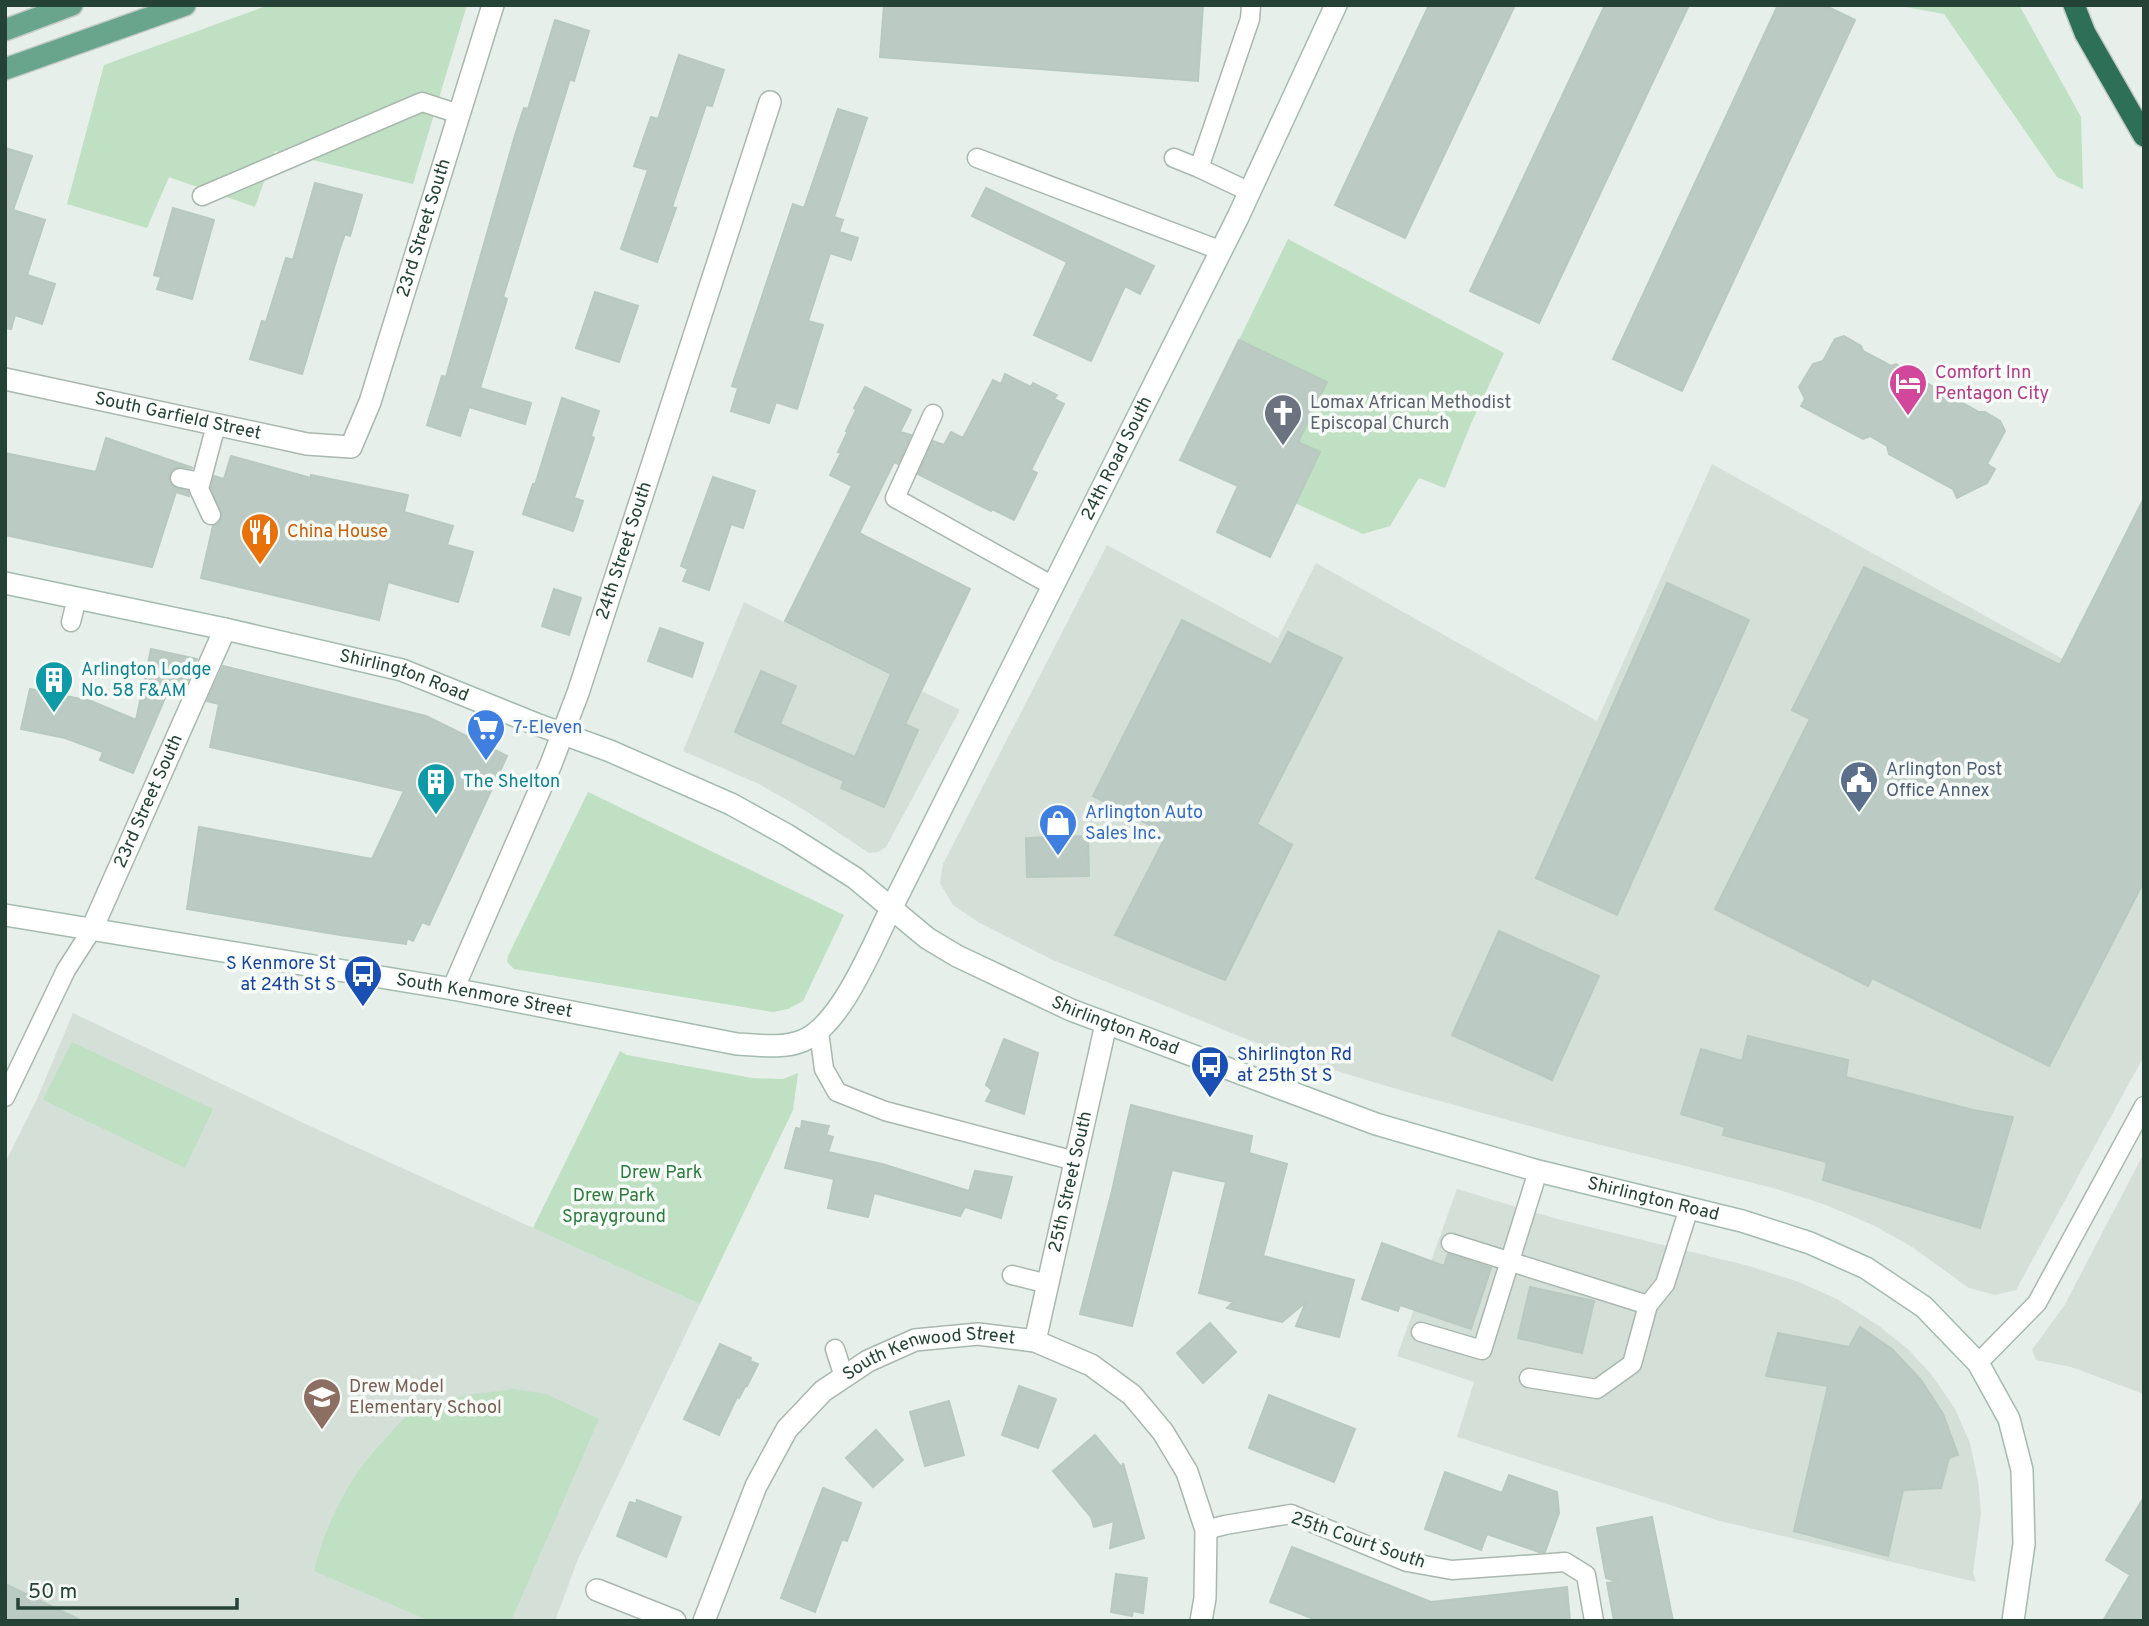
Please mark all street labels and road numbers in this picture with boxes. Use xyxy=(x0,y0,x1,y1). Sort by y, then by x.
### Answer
street label: 23rd Street South xyxy=(392,156,456,300)
street label: South Garfield Street xyxy=(93,387,263,445)
street label: 24th Road South xyxy=(1076,392,1158,524)
street label: 24th Street South xyxy=(591,479,657,623)
street label: Shirlington Road xyxy=(337,644,472,707)
street label: 23rd Street South xyxy=(109,731,188,872)
street label: South Kenmore Street xyxy=(394,968,574,1023)
street label: Shirlington Road xyxy=(1047,991,1182,1061)
street label: 25th Street South xyxy=(1044,1109,1098,1255)
street label: Shirlington Road xyxy=(1585,1172,1721,1226)
street label: South Kenwood Street xyxy=(838,1322,1016,1386)
street label: 25th Court South xyxy=(1288,1507,1428,1575)

